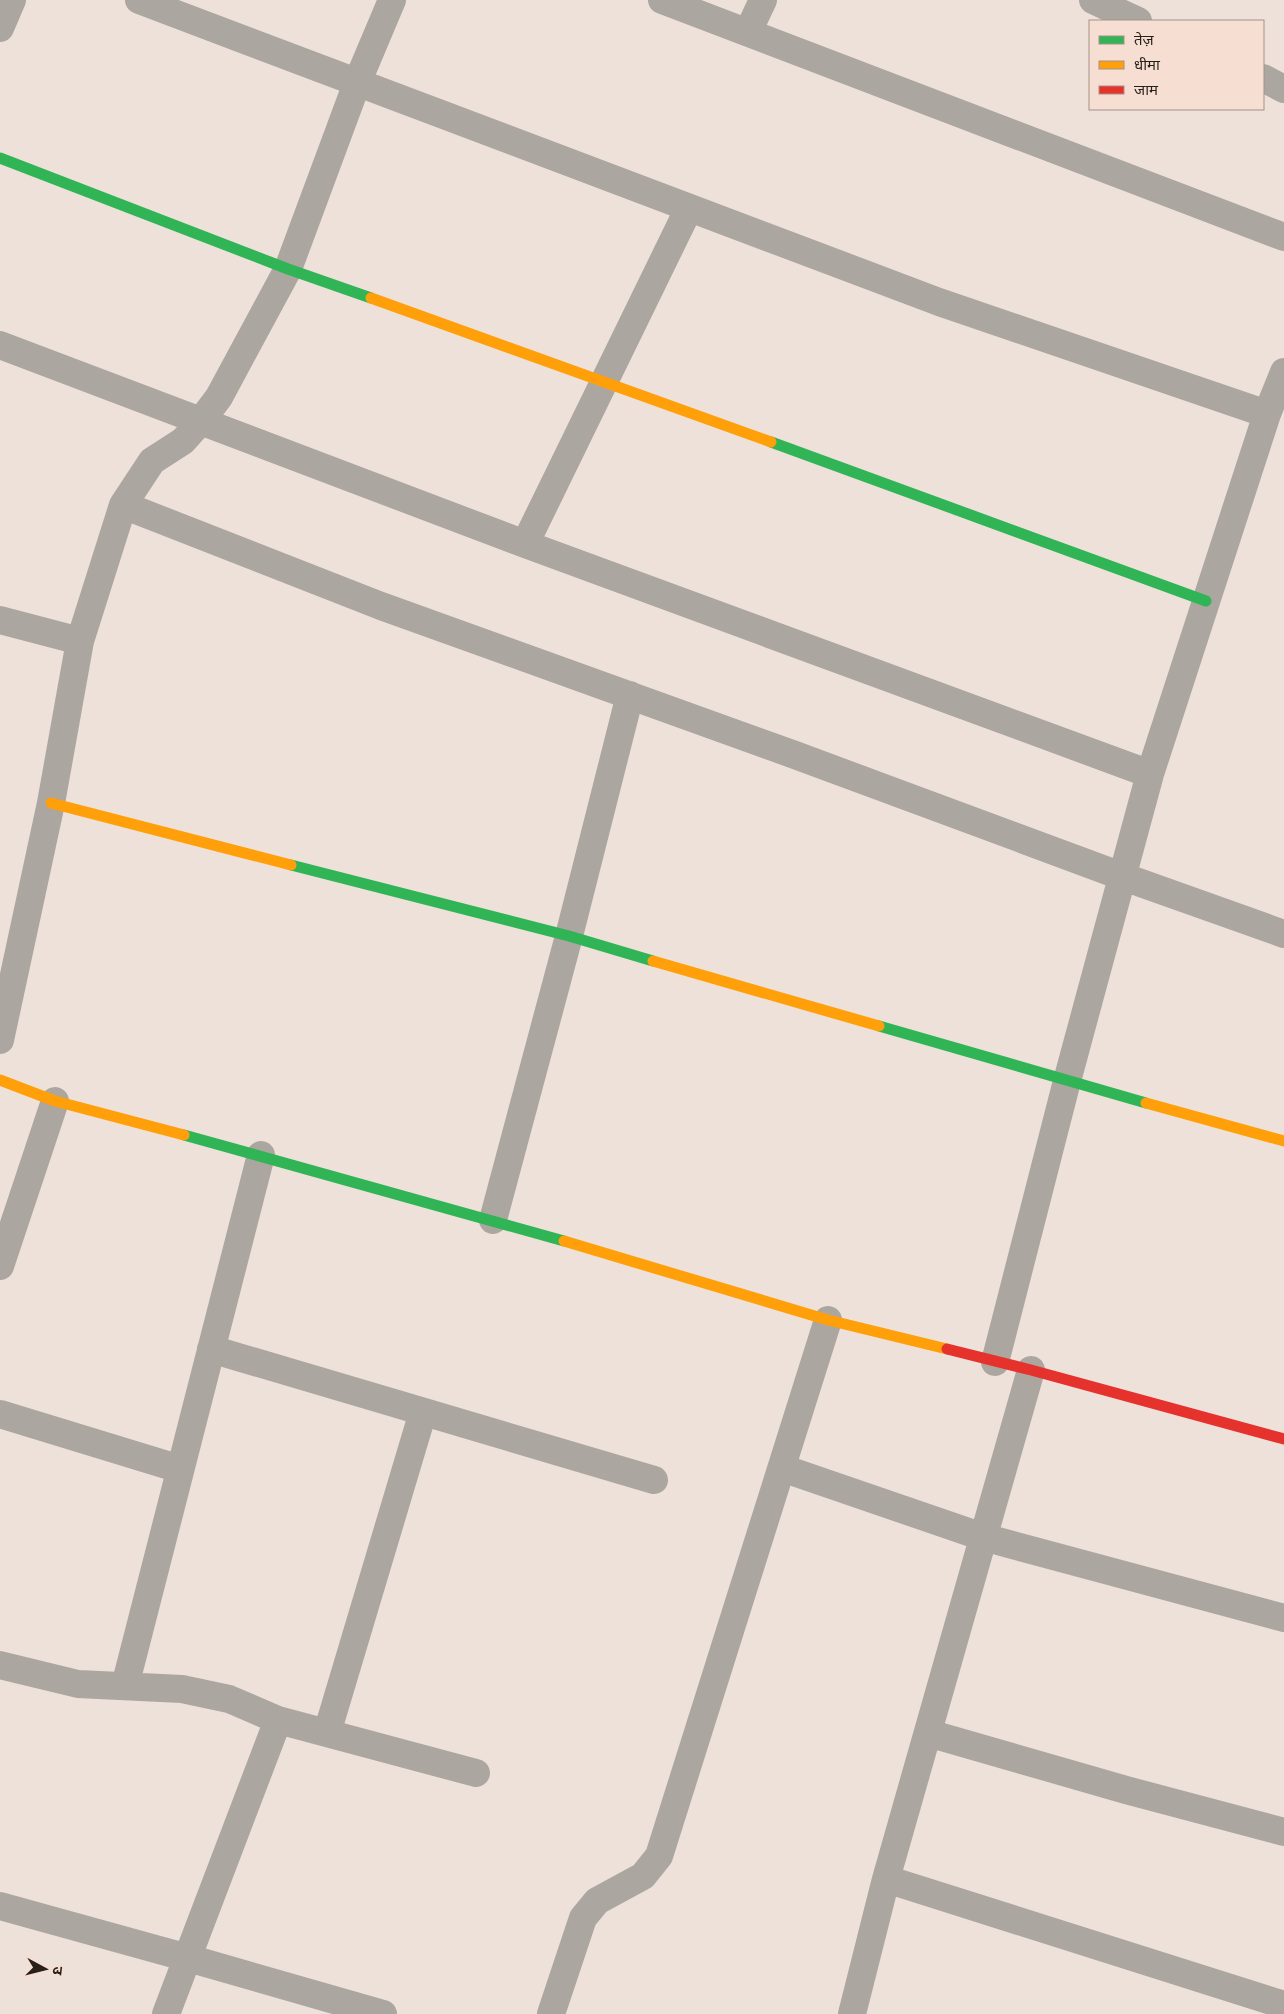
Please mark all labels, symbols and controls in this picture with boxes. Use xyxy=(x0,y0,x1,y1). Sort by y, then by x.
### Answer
legend xyxy=(1089,20,1264,110)
text: तेज़ xyxy=(1134,30,1155,49)
text: धीमा xyxy=(1134,55,1161,74)
text: जाम xyxy=(1134,80,1159,99)
north arrow xyxy=(20,1944,70,1994)
text: उ xyxy=(48,1965,67,1977)

